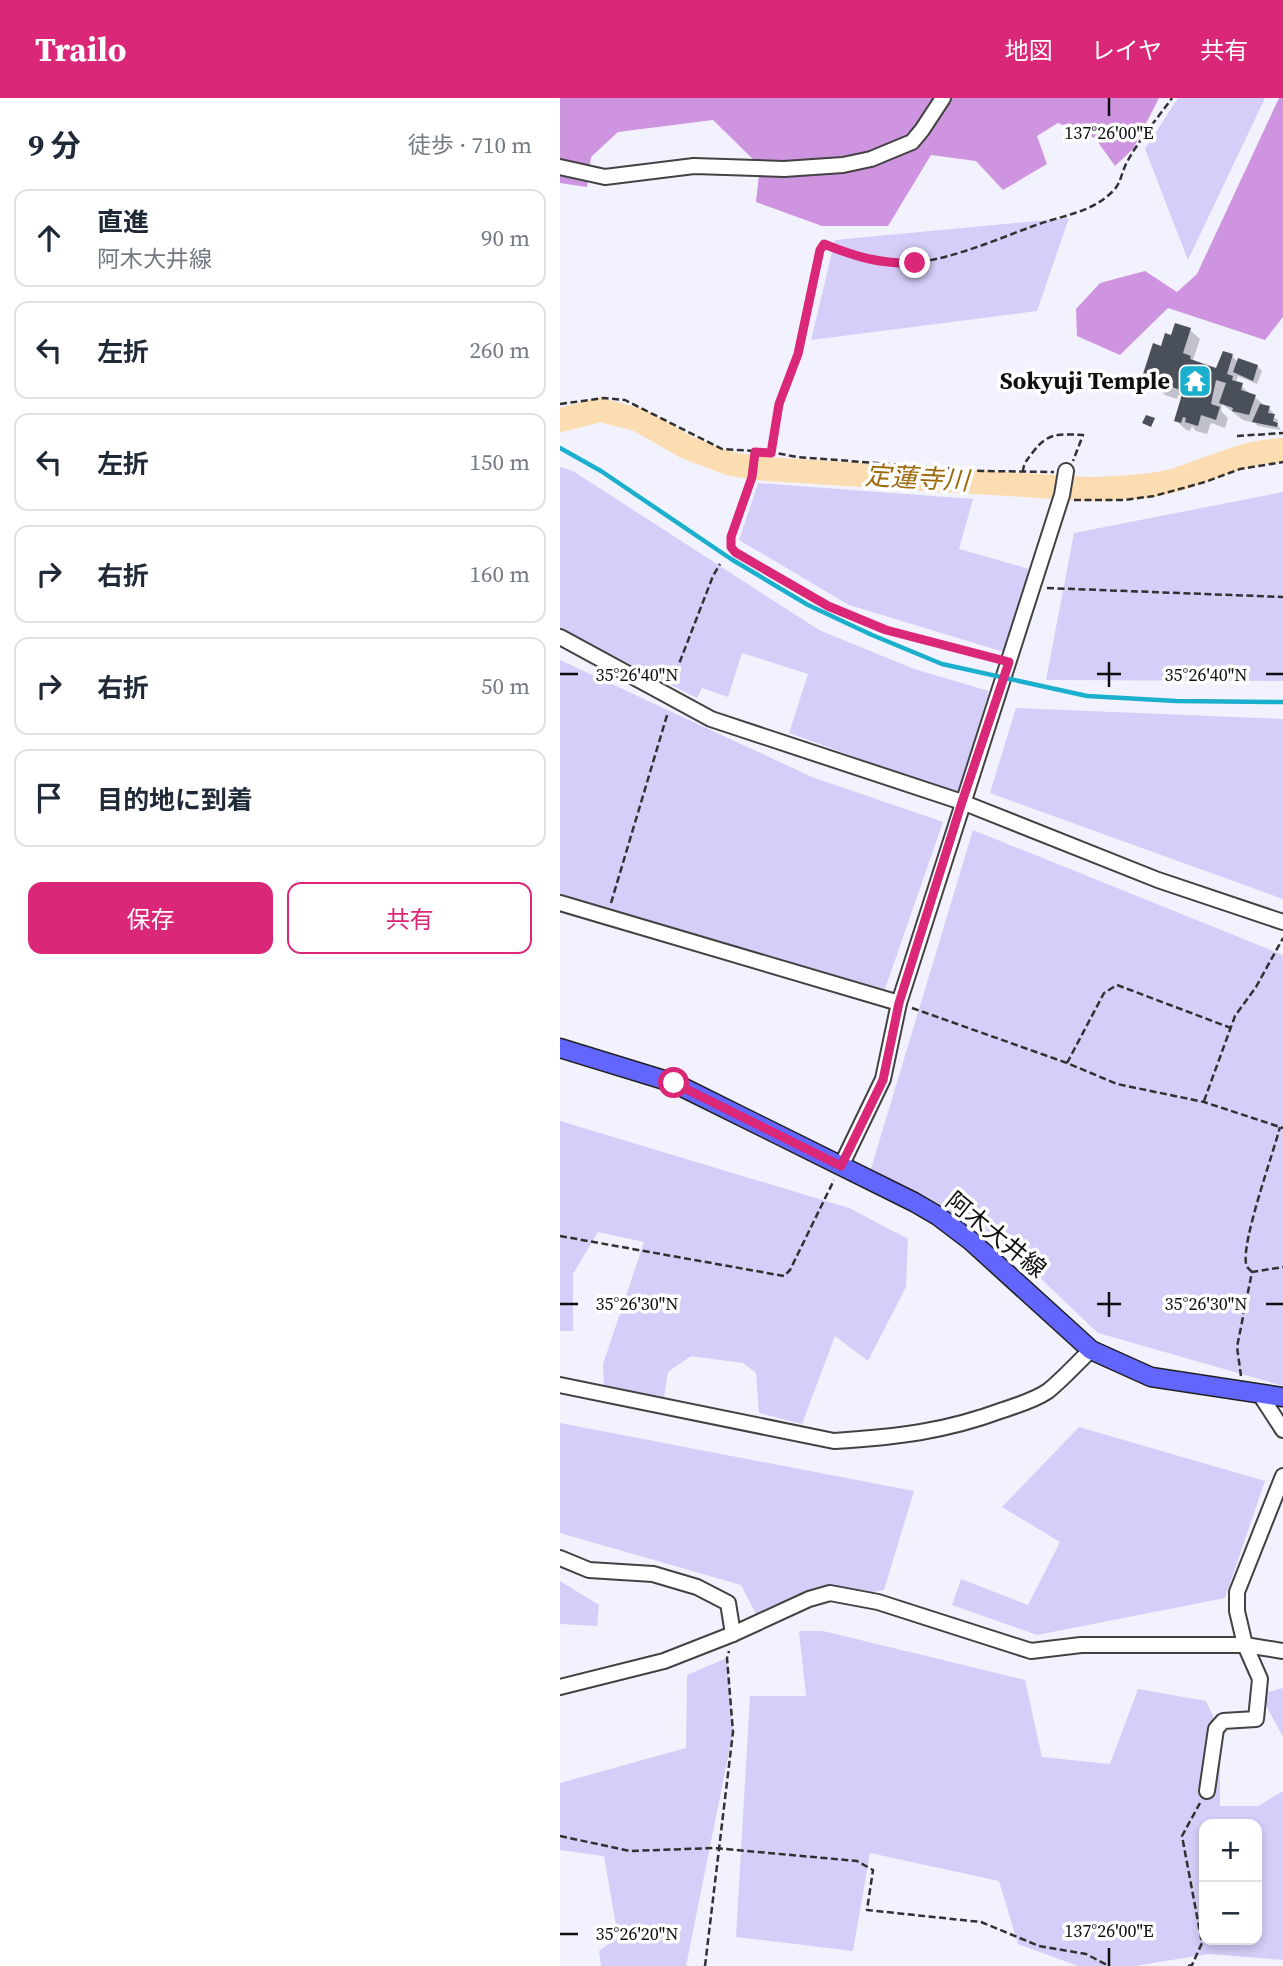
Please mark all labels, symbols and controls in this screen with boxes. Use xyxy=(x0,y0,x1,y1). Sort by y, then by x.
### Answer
text: Trailo xyxy=(35,27,127,72)
text: 地図 xyxy=(1005,34,1053,67)
text: レイヤ xyxy=(1091,34,1162,67)
text: 共有 xyxy=(1200,34,1248,67)
text: 137°26'00"E xyxy=(1064,120,1154,145)
text: 9 分 xyxy=(28,125,81,166)
text: 徒歩 · 710 m xyxy=(408,129,532,161)
text: 直進 xyxy=(97,204,149,240)
icon: ahead xyxy=(30,219,68,257)
text: 90 m xyxy=(481,222,530,254)
text: 阿木大井線 xyxy=(97,243,212,275)
route end xyxy=(899,247,930,278)
icon: left xyxy=(30,331,68,369)
text: 左折 xyxy=(97,334,149,370)
text: 260 m xyxy=(469,334,530,366)
temple icon: Sokyuji Temple xyxy=(1176,362,1214,400)
place label: Sokyuji Temple xyxy=(1000,364,1170,397)
icon: left xyxy=(30,443,68,481)
text: 左折 xyxy=(97,446,149,482)
text: 150 m xyxy=(469,446,530,478)
water label: 定蓮寺川 xyxy=(864,457,973,499)
icon: right xyxy=(30,555,68,593)
text: 右折 xyxy=(97,558,149,594)
text: 160 m xyxy=(469,558,530,590)
text: 35°26'40"N xyxy=(596,662,678,687)
text: 35°26'40"N xyxy=(1165,662,1247,687)
icon: right xyxy=(30,667,68,705)
text: 右折 xyxy=(97,670,149,706)
text: 50 m xyxy=(481,670,530,702)
icon: arrive xyxy=(30,779,68,817)
text: 目的地に到着 xyxy=(97,782,253,818)
button: 保存 xyxy=(28,882,273,954)
button: 共有 xyxy=(287,882,532,954)
route start xyxy=(658,1067,689,1098)
street label: 阿木大井線 xyxy=(939,1184,1053,1285)
text: 35°26'30"N xyxy=(596,1291,678,1316)
text: 35°26'30"N xyxy=(1165,1291,1247,1316)
map controls xyxy=(1199,1819,1262,1945)
button: + xyxy=(1199,1819,1262,1882)
button: − xyxy=(1199,1882,1262,1945)
text: 137°26'00"E xyxy=(1064,1918,1154,1943)
text: 35°26'20"N xyxy=(596,1921,678,1946)

